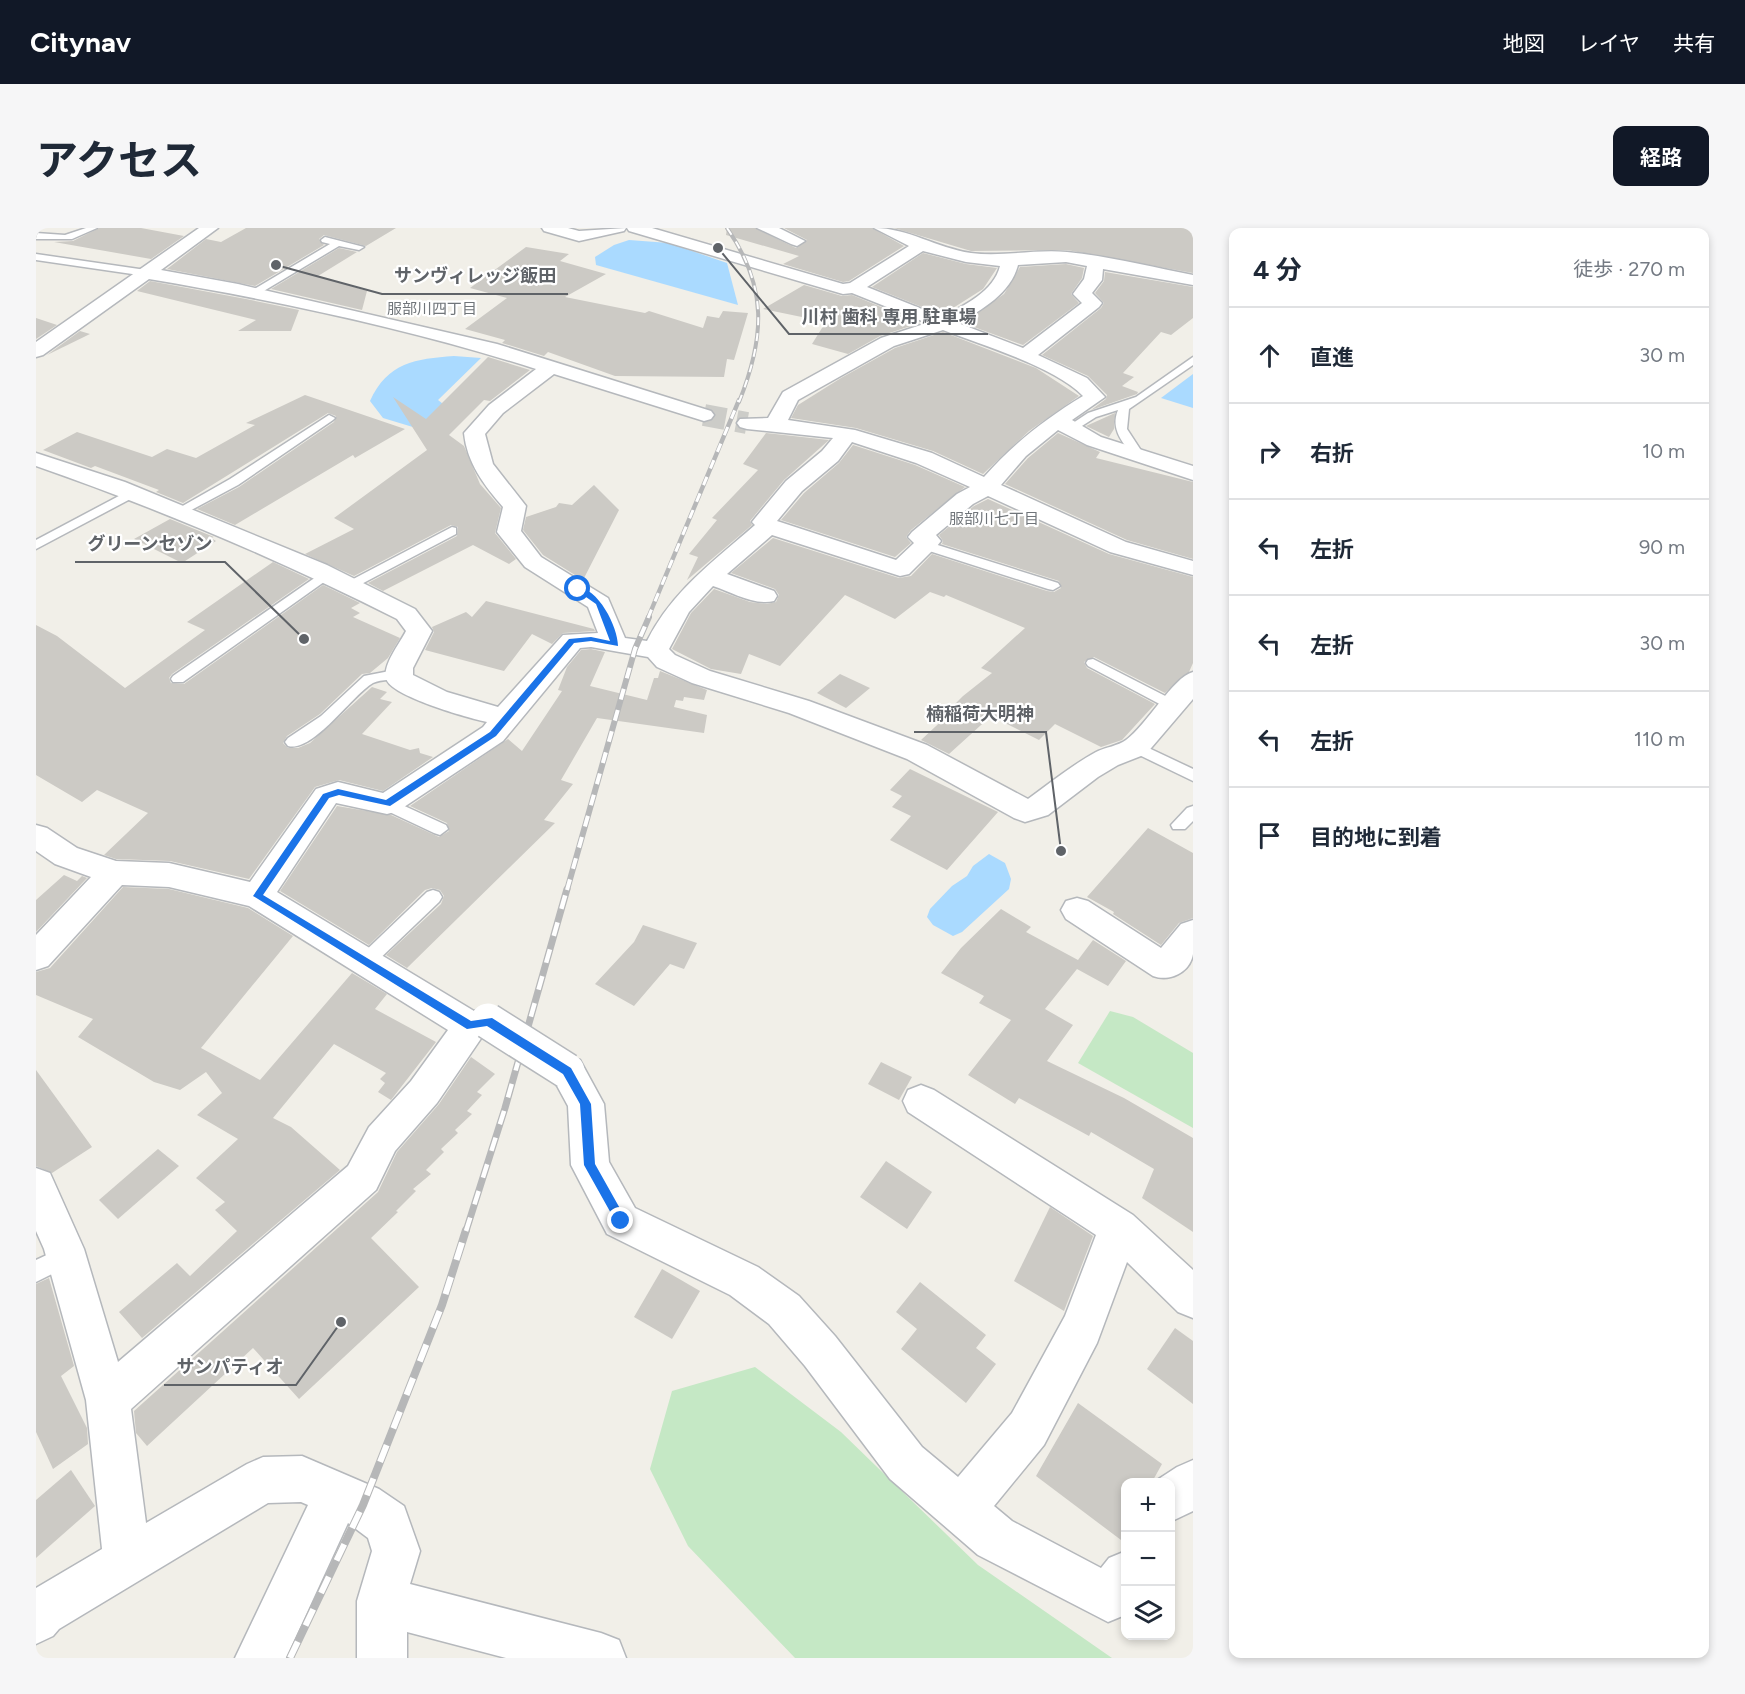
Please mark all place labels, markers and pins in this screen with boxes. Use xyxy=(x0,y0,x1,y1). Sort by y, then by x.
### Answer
callout: サンヴィレッジ飯田 xyxy=(382,258,568,294)
callout: 川村 歯科 専用 駐車場 xyxy=(789,298,988,334)
callout: グリーンセゾン xyxy=(75,526,225,562)
callout: 楠稲荷大明神 xyxy=(914,696,1046,732)
callout: サンパティオ xyxy=(164,1349,296,1385)

